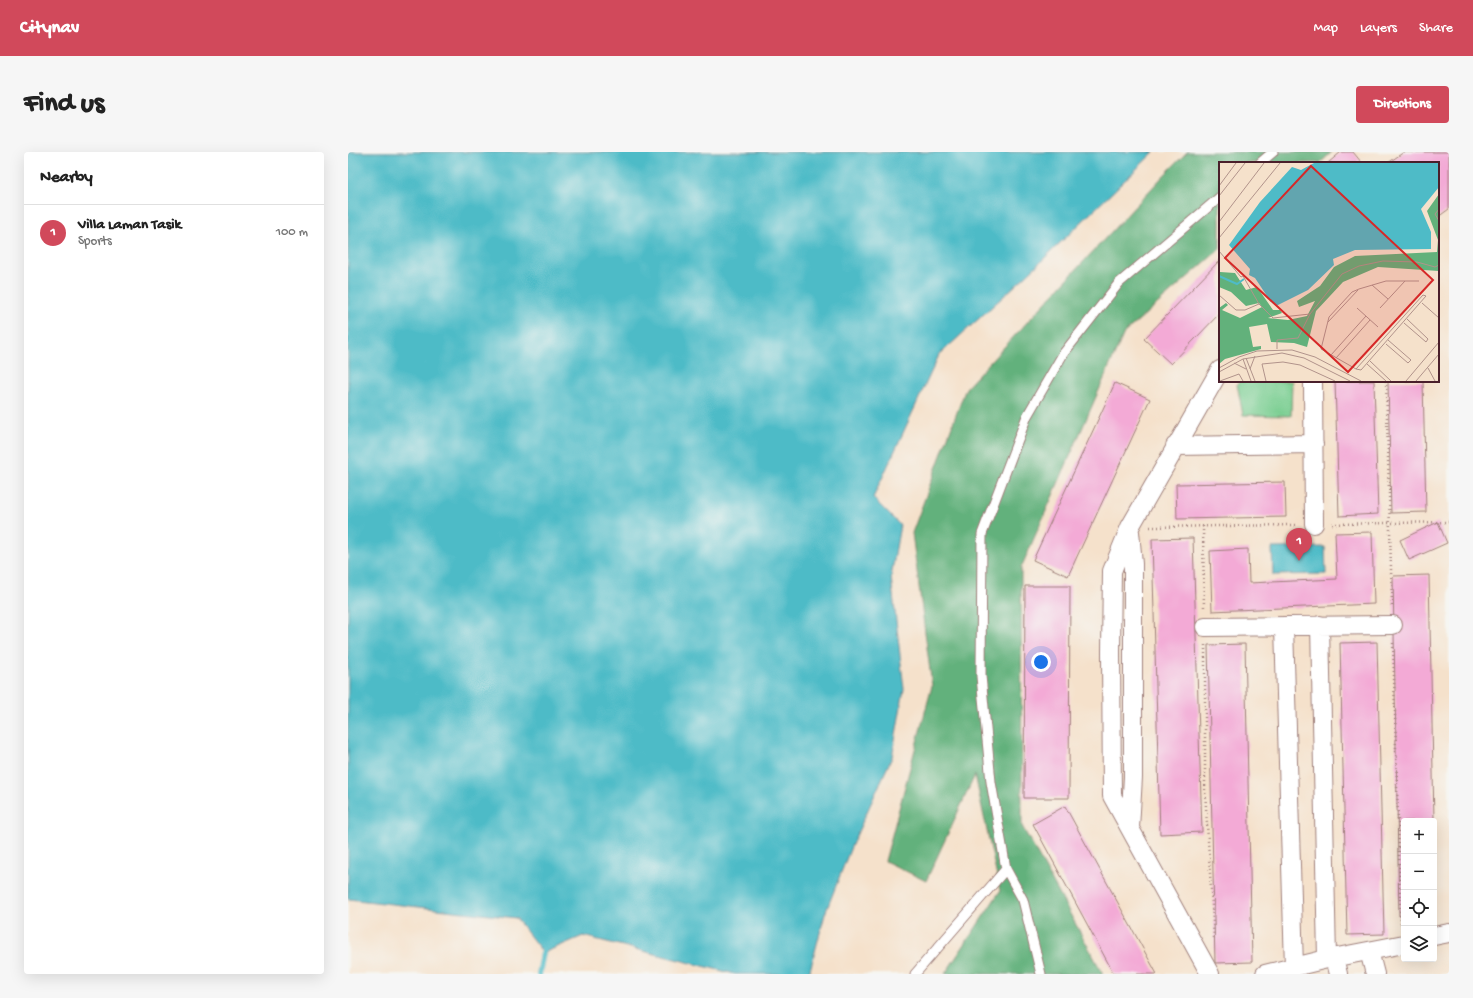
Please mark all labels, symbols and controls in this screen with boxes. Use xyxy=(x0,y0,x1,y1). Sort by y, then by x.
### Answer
text: Citynav xyxy=(20,17,79,40)
text: Map xyxy=(1314,20,1338,37)
text: Layers xyxy=(1360,20,1397,37)
text: Share xyxy=(1419,20,1453,37)
button: Directions xyxy=(1356,86,1449,123)
text: Find us xyxy=(24,88,104,121)
inset map xyxy=(1219,162,1439,382)
text: Nearby xyxy=(40,168,93,188)
text: Villa Laman Tasik xyxy=(78,216,181,234)
text: 1 xyxy=(50,225,56,240)
text: 100 m xyxy=(276,225,308,240)
text: Sports xyxy=(78,234,112,249)
pin: 1 xyxy=(1286,528,1312,561)
your location xyxy=(1031,652,1051,672)
map controls xyxy=(1401,818,1437,962)
button: + xyxy=(1401,818,1437,854)
button: − xyxy=(1401,854,1437,890)
button: locate xyxy=(1401,890,1437,926)
button: layers xyxy=(1401,926,1437,962)

